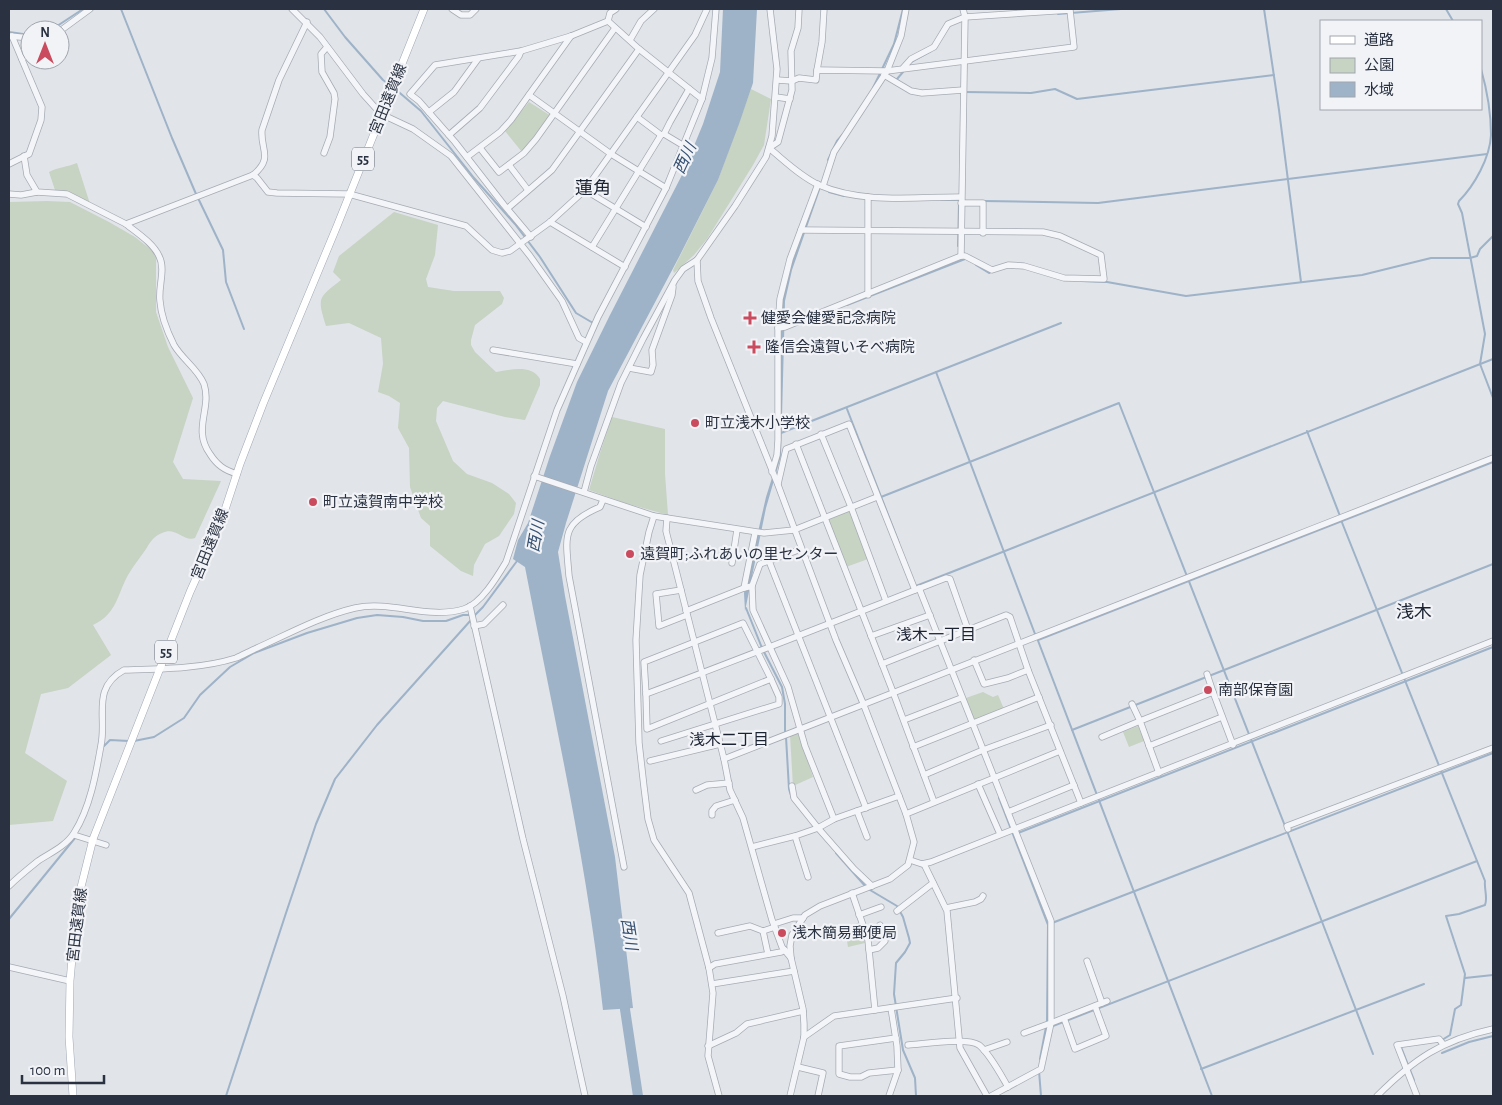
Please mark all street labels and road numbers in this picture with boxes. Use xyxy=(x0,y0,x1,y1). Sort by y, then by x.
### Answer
street label: 宮田遠賀線 xyxy=(367,61,409,137)
road number: 55 xyxy=(352,148,374,170)
street label: 宮田遠賀線 xyxy=(189,506,231,582)
road number: 55 xyxy=(155,640,177,664)
street label: 宮田遠賀線 xyxy=(64,887,90,963)

